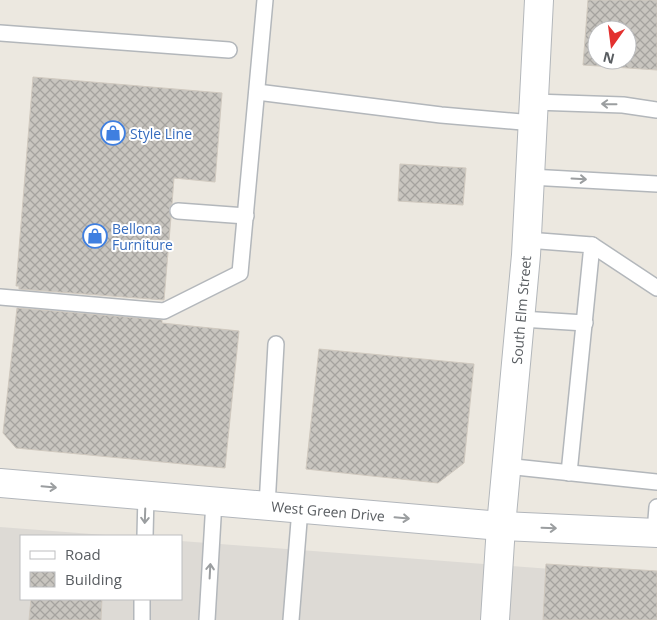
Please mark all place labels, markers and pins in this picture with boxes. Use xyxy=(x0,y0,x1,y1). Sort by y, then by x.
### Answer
shop icon: Style Line xyxy=(100,120,126,146)
place label: Style Line xyxy=(130,124,192,143)
place label: Bellona Furniture xyxy=(112,219,173,254)
shop icon: Bellona Furniture xyxy=(82,223,108,249)

